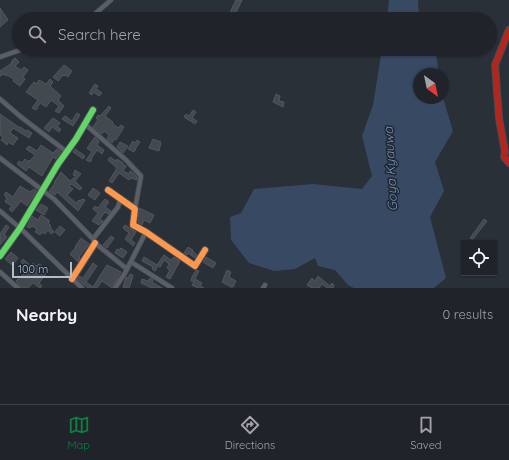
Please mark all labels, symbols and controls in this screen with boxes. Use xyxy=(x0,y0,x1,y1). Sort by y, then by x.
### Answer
search box xyxy=(12,12,497,56)
icon: search xyxy=(26,23,48,45)
text: Search here xyxy=(58,25,141,44)
north arrow xyxy=(413,68,449,104)
water label: Goya Kyauwa xyxy=(380,125,400,212)
map controls xyxy=(461,240,497,276)
button: locate xyxy=(461,240,497,276)
scale bar xyxy=(12,260,72,279)
text: 100 m xyxy=(18,262,48,276)
text: Nearby xyxy=(16,304,77,325)
text: 0 results xyxy=(442,306,493,322)
tab: Map xyxy=(67,414,90,452)
tab: Directions xyxy=(225,414,275,452)
tab: Saved xyxy=(410,414,442,452)

